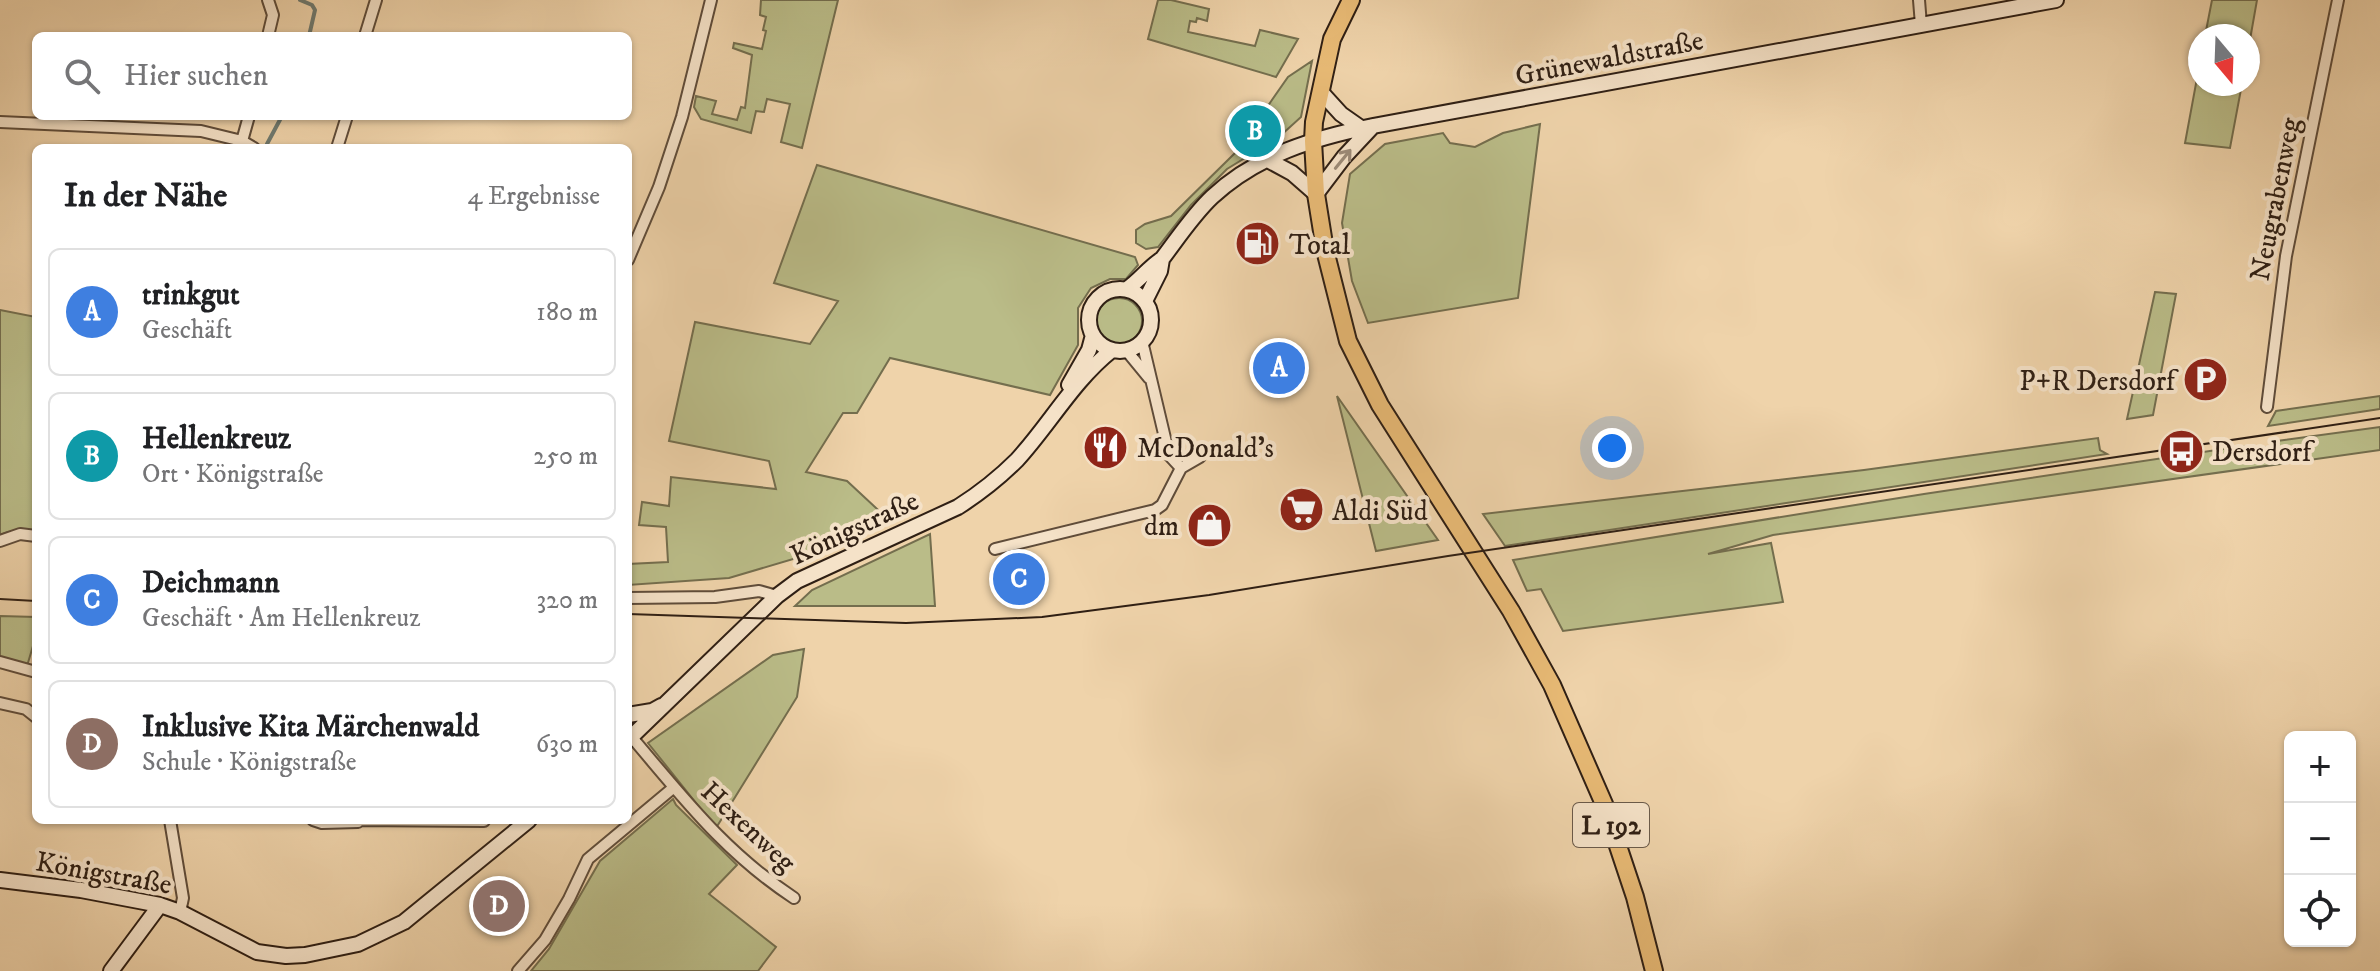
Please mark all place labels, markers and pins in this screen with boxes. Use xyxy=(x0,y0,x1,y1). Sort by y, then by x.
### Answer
pin: B xyxy=(1229,101,1281,161)
fuel station icon: Total xyxy=(1234,220,1282,268)
place label: Total xyxy=(1289,228,1351,263)
pin: A xyxy=(1253,338,1305,398)
parking icon: P+R Dersdorf xyxy=(2182,356,2230,404)
place label: P+R Dersdorf xyxy=(2019,364,2179,399)
restaurant icon: McDonald's xyxy=(1082,423,1130,471)
bus stop icon: Dersdorf xyxy=(2157,427,2205,475)
place label: McDonald's xyxy=(1137,431,1274,466)
place label: Dersdorf xyxy=(2212,435,2315,470)
supermarket icon: Aldi Süd xyxy=(1277,486,1325,534)
place label: Aldi Süd xyxy=(1332,494,1428,529)
shop icon: dm xyxy=(1186,501,1234,549)
place label: dm xyxy=(1144,509,1179,544)
pin: C xyxy=(993,549,1045,609)
pin: D xyxy=(473,876,525,936)

